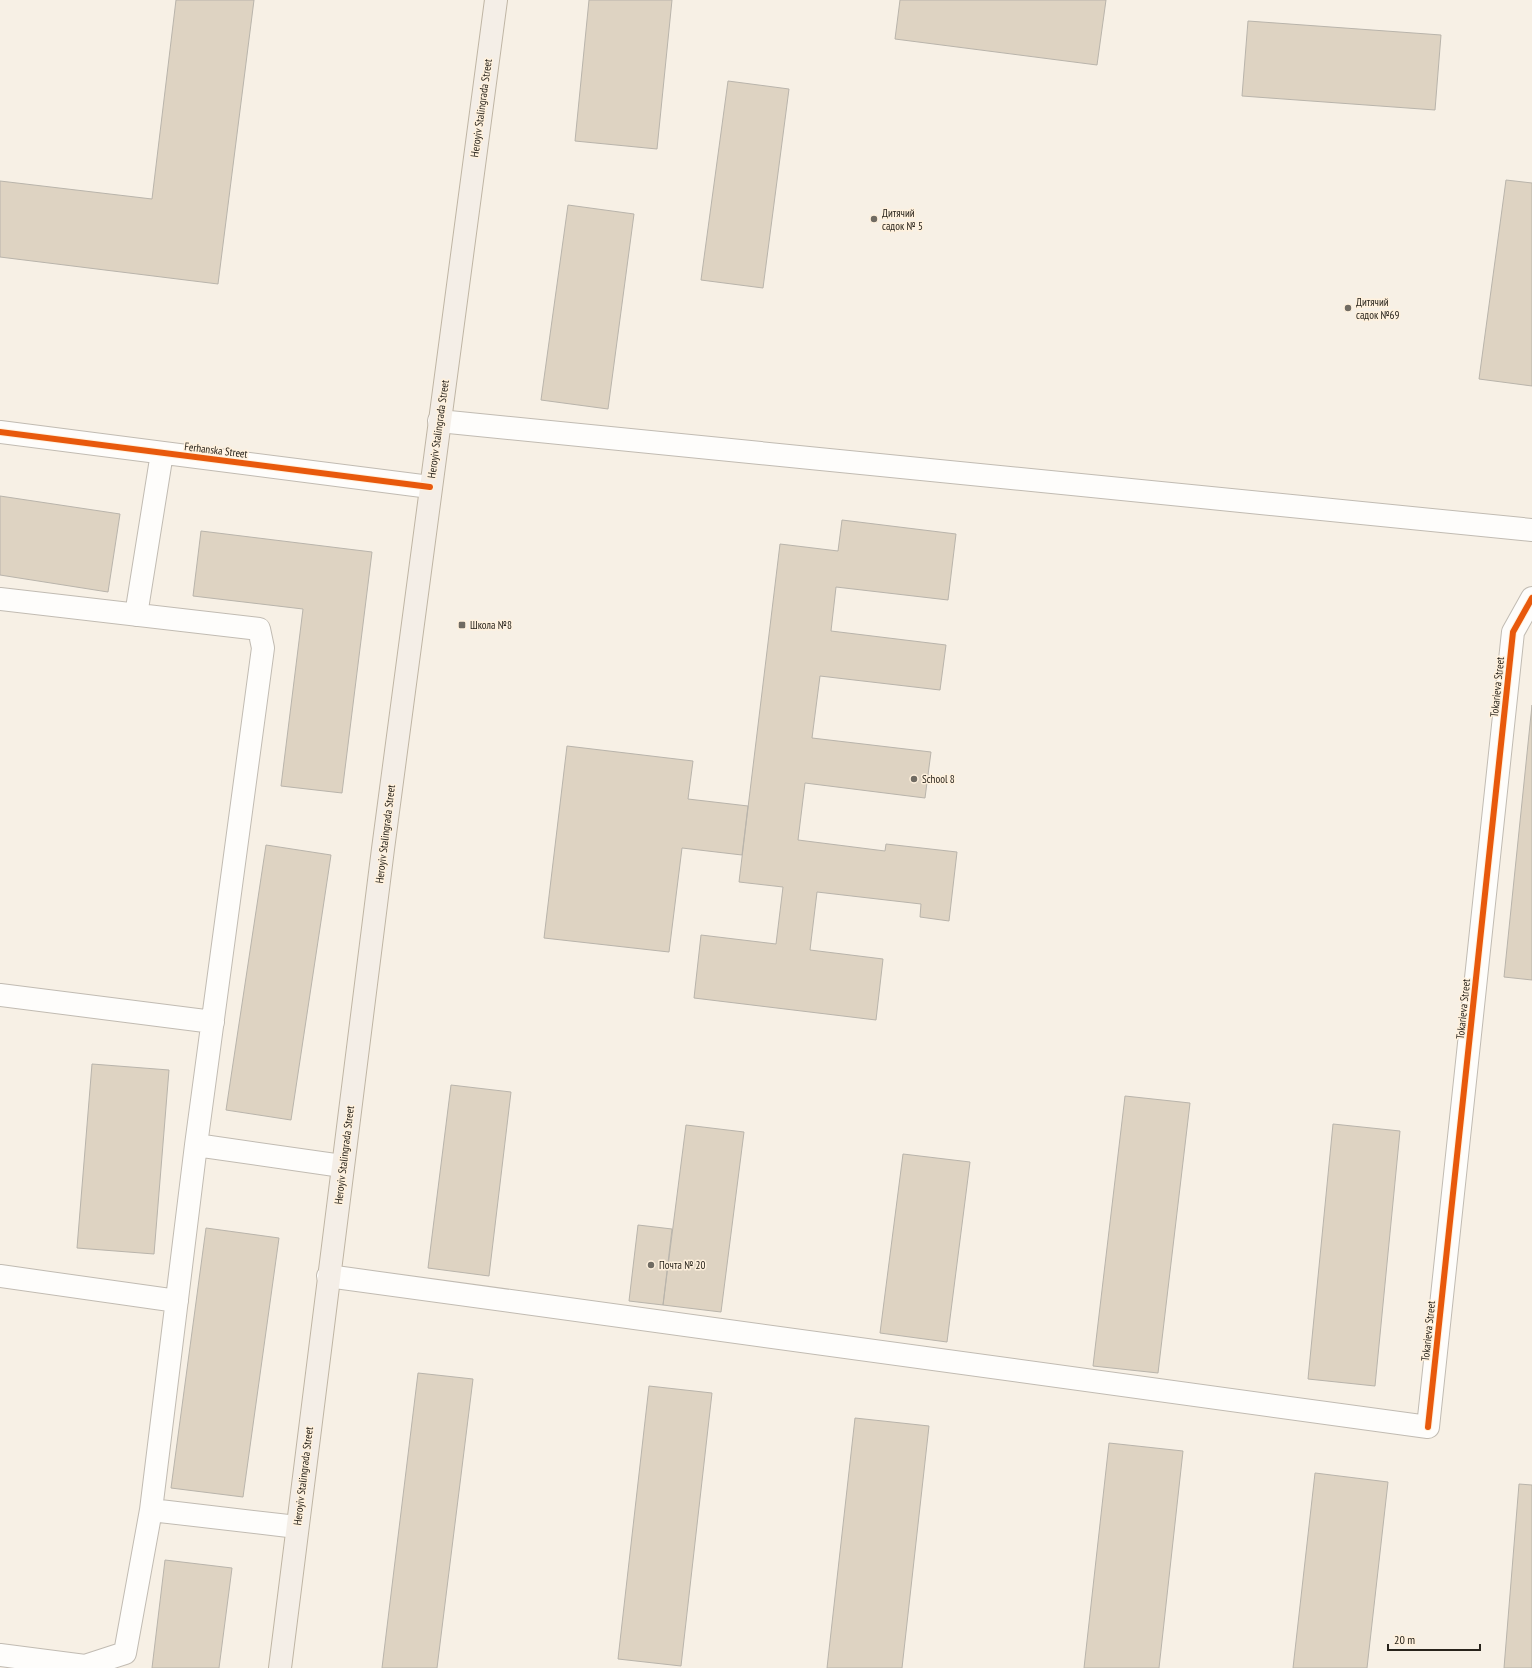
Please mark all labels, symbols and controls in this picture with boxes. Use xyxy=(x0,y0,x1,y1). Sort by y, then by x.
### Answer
street label: Heroyiv Stalingrada Street xyxy=(467,58,495,158)
place label: Дитячий садок № 5 xyxy=(882,206,923,233)
marker: Дитячий садок № 5 xyxy=(869,214,879,224)
place label: Дитячий садок №69 xyxy=(1356,295,1400,322)
marker: Дитячий садок №69 xyxy=(1343,303,1353,313)
street label: Heroyiv Stalingrada Street xyxy=(424,379,452,479)
street label: Ferhanska Street xyxy=(184,439,248,461)
place label: Школа №8 xyxy=(470,618,512,632)
marker: Школа №8 xyxy=(457,620,467,630)
street label: Tokarieva Street xyxy=(1487,656,1507,718)
place label: School 8 xyxy=(922,772,955,786)
marker: School 8 xyxy=(909,774,919,784)
street label: Heroyiv Stalingrada Street xyxy=(372,784,398,884)
street label: Tokarieva Street xyxy=(1453,978,1473,1040)
street label: Heroyiv Stalingrada Street xyxy=(331,1105,357,1205)
place label: Почта № 20 xyxy=(659,1258,706,1272)
marker: Почта № 20 xyxy=(646,1260,656,1270)
street label: Tokarieva Street xyxy=(1418,1300,1438,1362)
street label: Heroyiv Stalingrada Street xyxy=(290,1426,316,1526)
scale bar xyxy=(1388,1626,1480,1652)
text: 20 m xyxy=(1394,1632,1415,1647)

